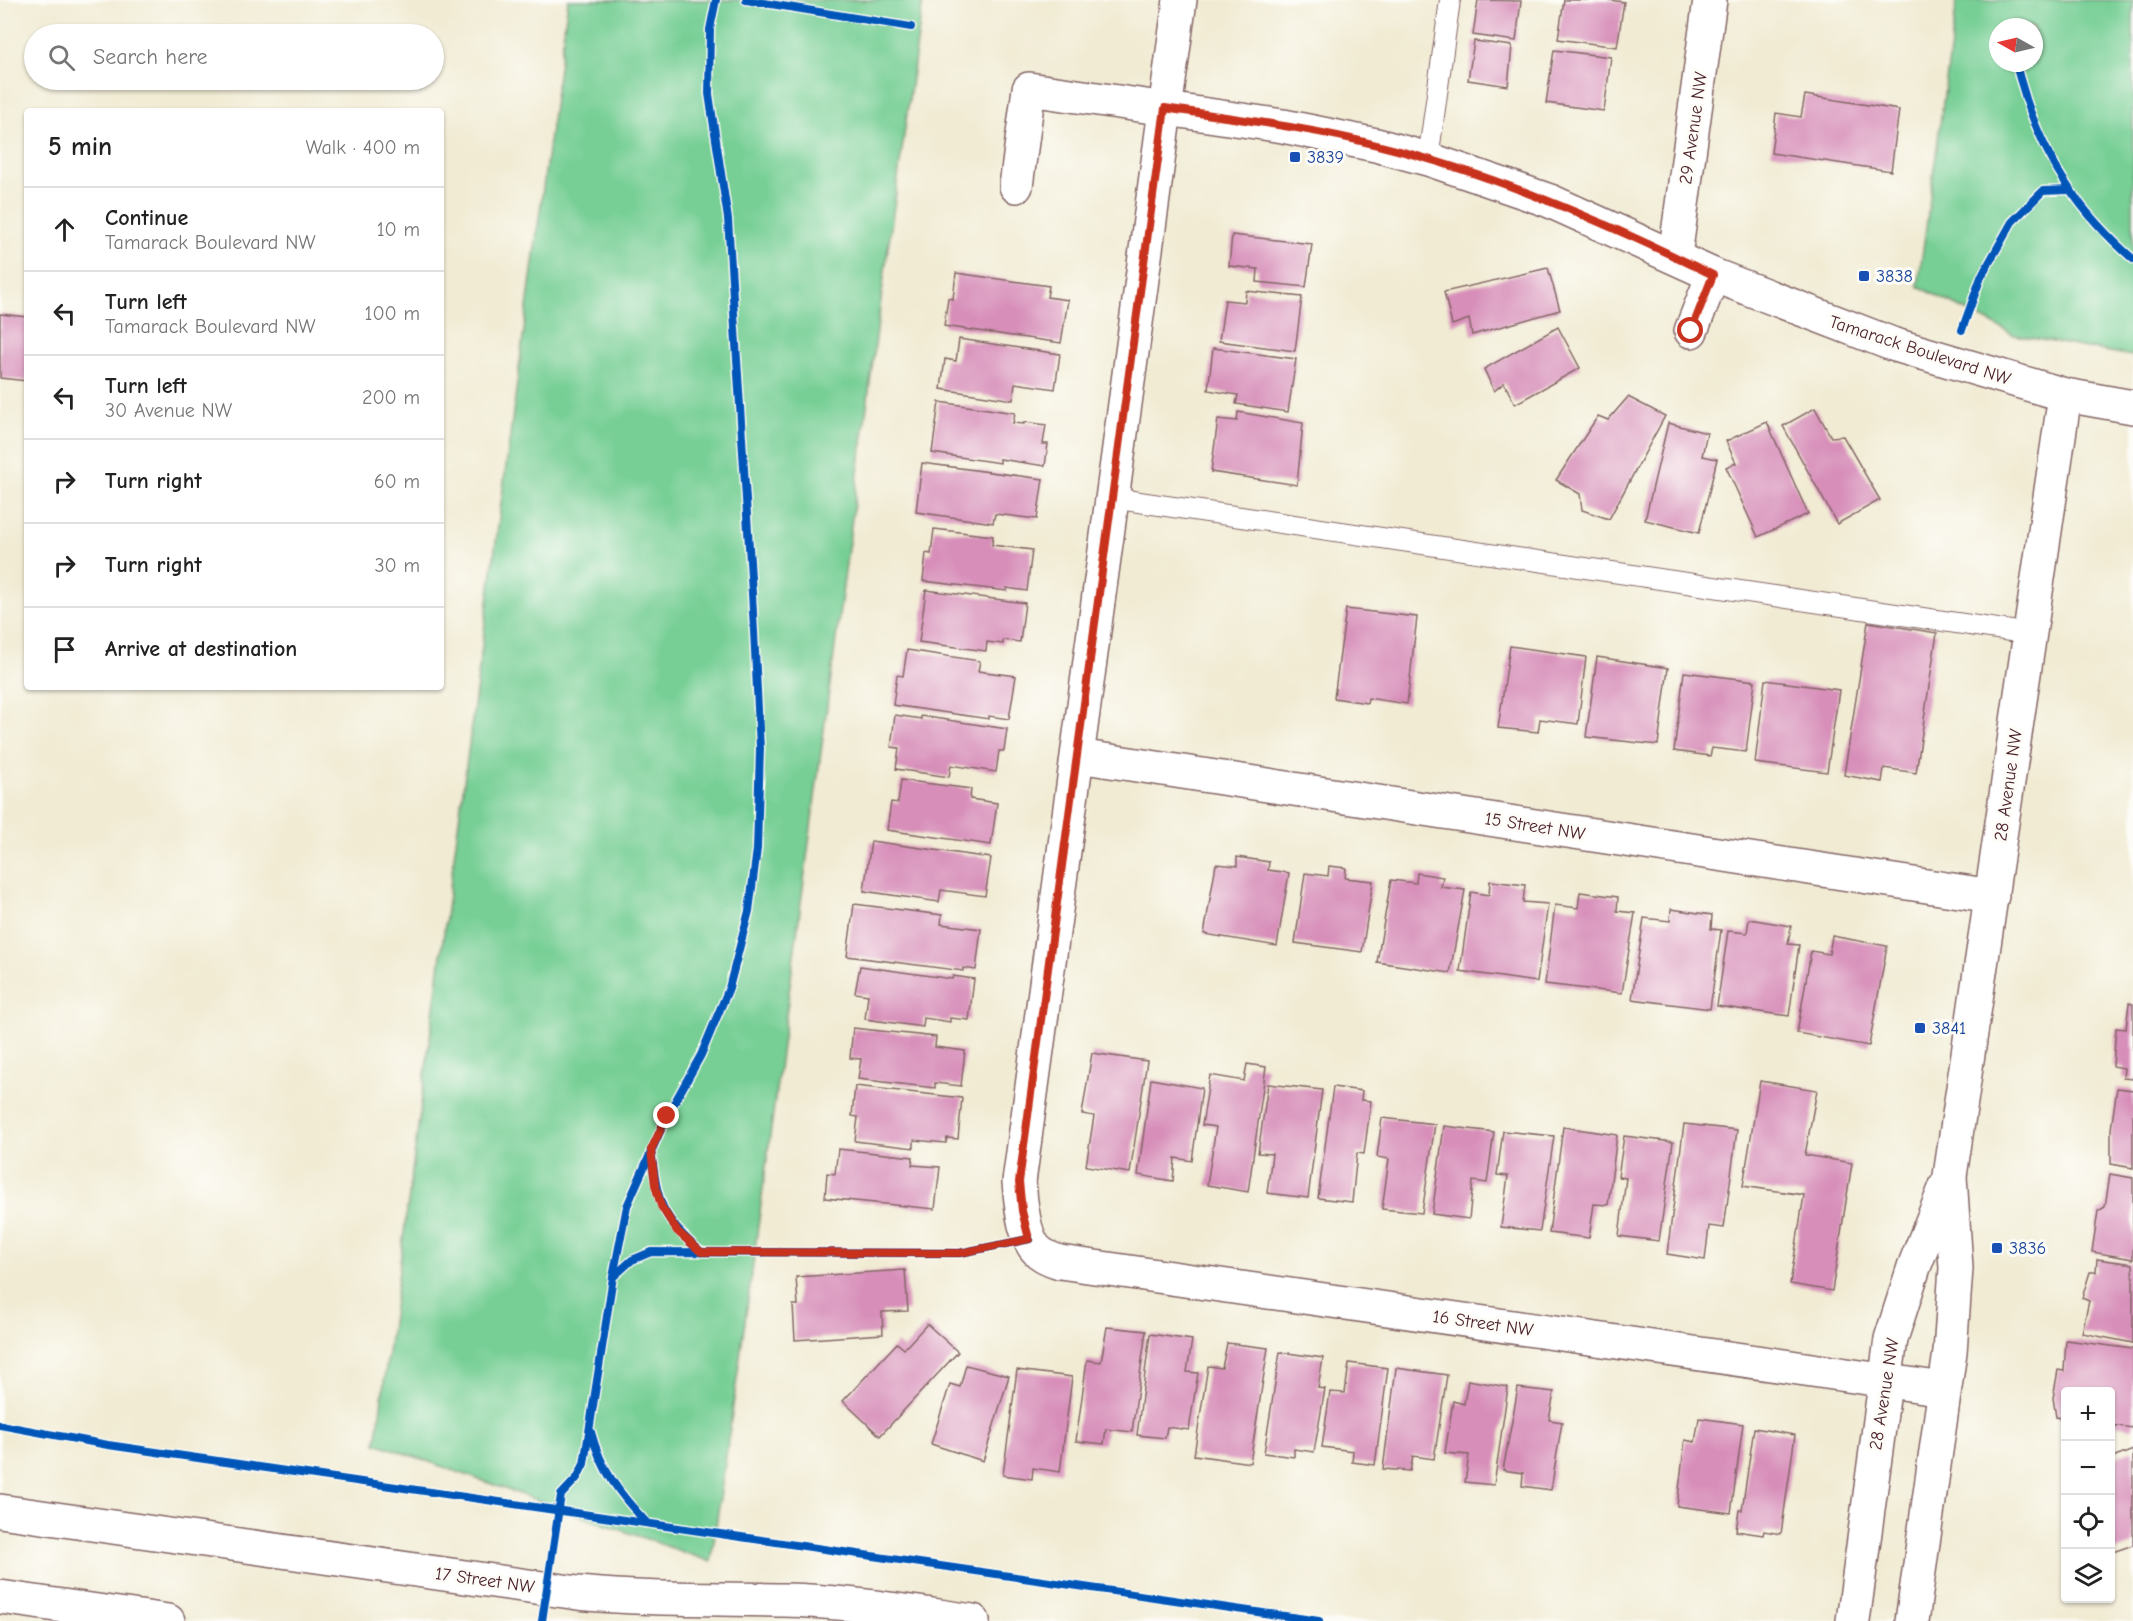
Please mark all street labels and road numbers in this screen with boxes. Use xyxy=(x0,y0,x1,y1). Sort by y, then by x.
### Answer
street label: 29 Avenue NW xyxy=(1675,70,1712,186)
street label: Tamarack Boulevard NW xyxy=(1826,311,2014,390)
street label: 28 Avenue NW xyxy=(1990,727,2027,842)
street label: 15 Street NW xyxy=(1483,808,1587,845)
street label: 16 Street NW xyxy=(1431,1306,1535,1341)
street label: 28 Avenue NW xyxy=(1865,1336,1904,1452)
street label: 17 Street NW xyxy=(434,1563,536,1598)

